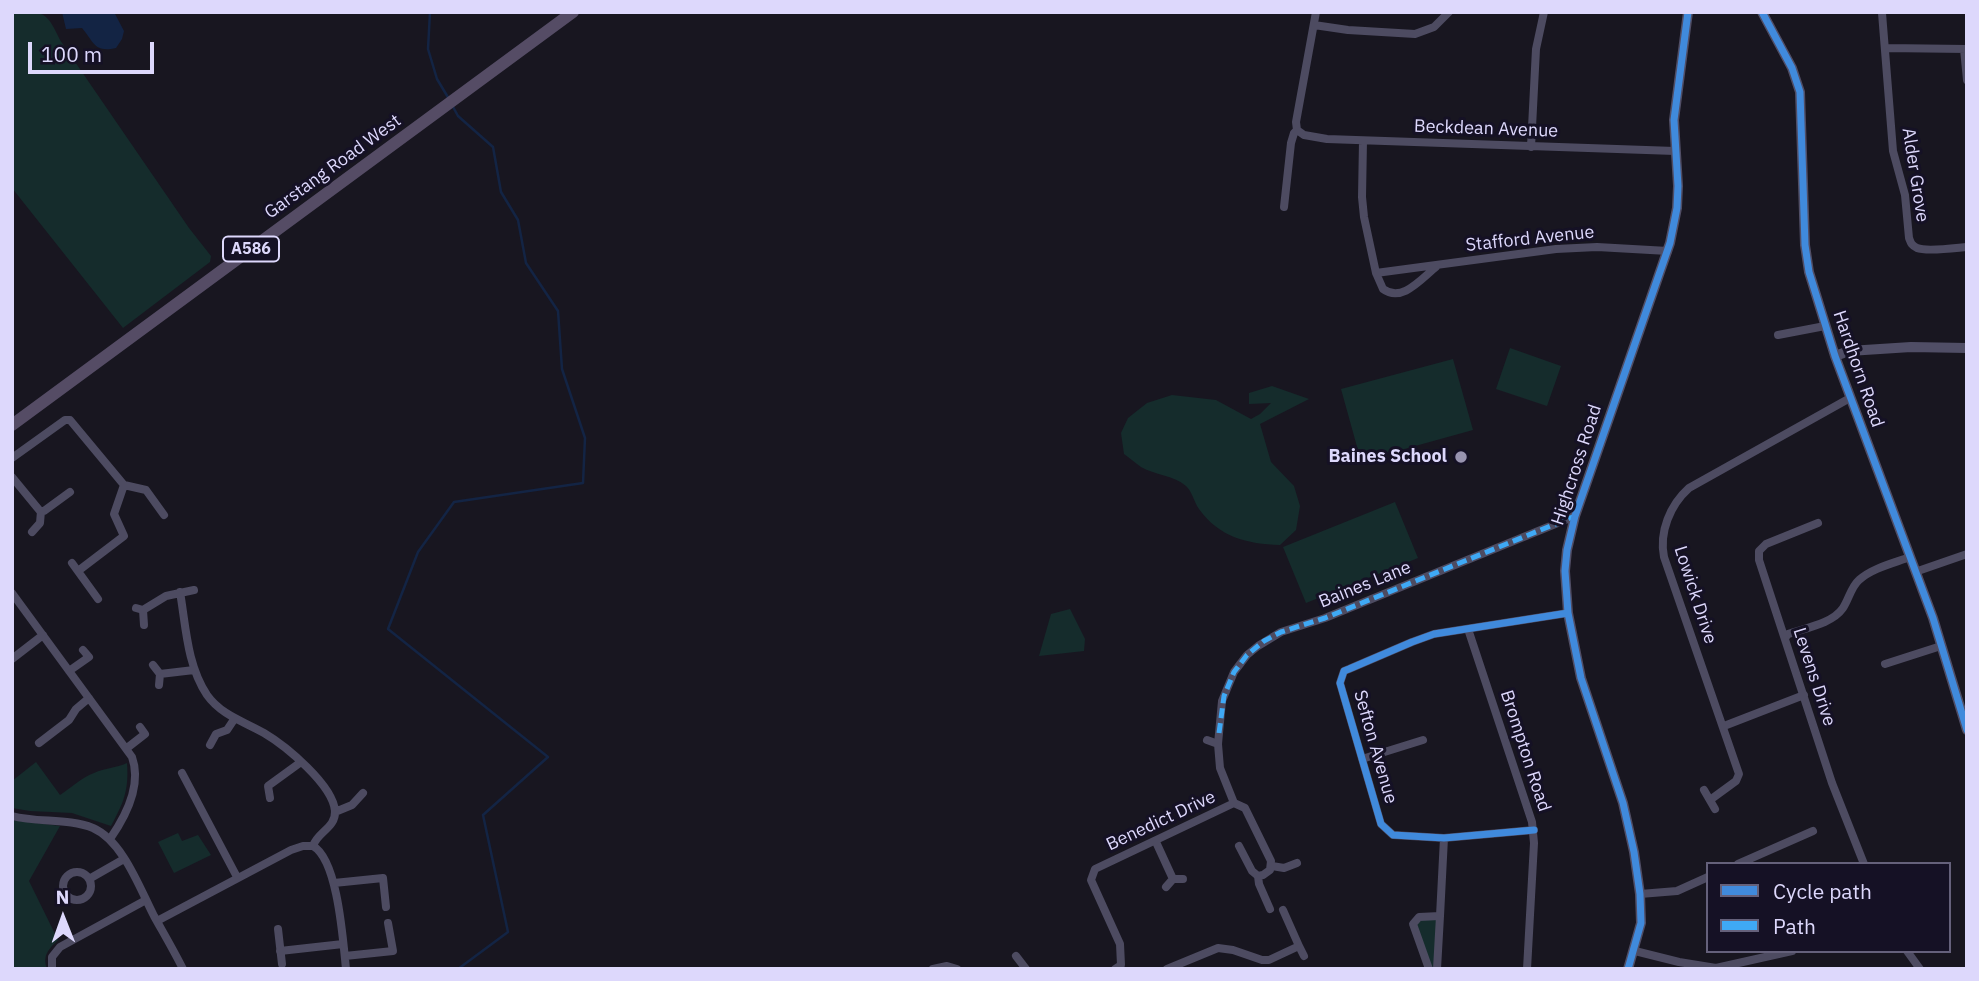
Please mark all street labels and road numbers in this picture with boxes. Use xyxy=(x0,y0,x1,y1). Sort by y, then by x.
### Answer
street label: Garstang Road West xyxy=(261,110,405,224)
street label: Beckdean Avenue xyxy=(1413,116,1559,142)
street label: Alder Grove xyxy=(1897,126,1933,224)
street label: Stafford Avenue xyxy=(1465,221,1595,257)
road number: A586 xyxy=(223,236,279,262)
street label: Hardhorn Road xyxy=(1828,308,1888,430)
street label: Highcross Road xyxy=(1547,402,1607,528)
street label: Lowick Drive xyxy=(1669,543,1721,647)
street label: Baines Lane xyxy=(1316,557,1414,613)
street label: Levens Drive xyxy=(1788,625,1840,729)
street label: Brompton Road xyxy=(1495,687,1555,815)
street label: Sefton Avenue xyxy=(1348,688,1402,806)
street label: Benedict Drive xyxy=(1103,786,1219,856)

